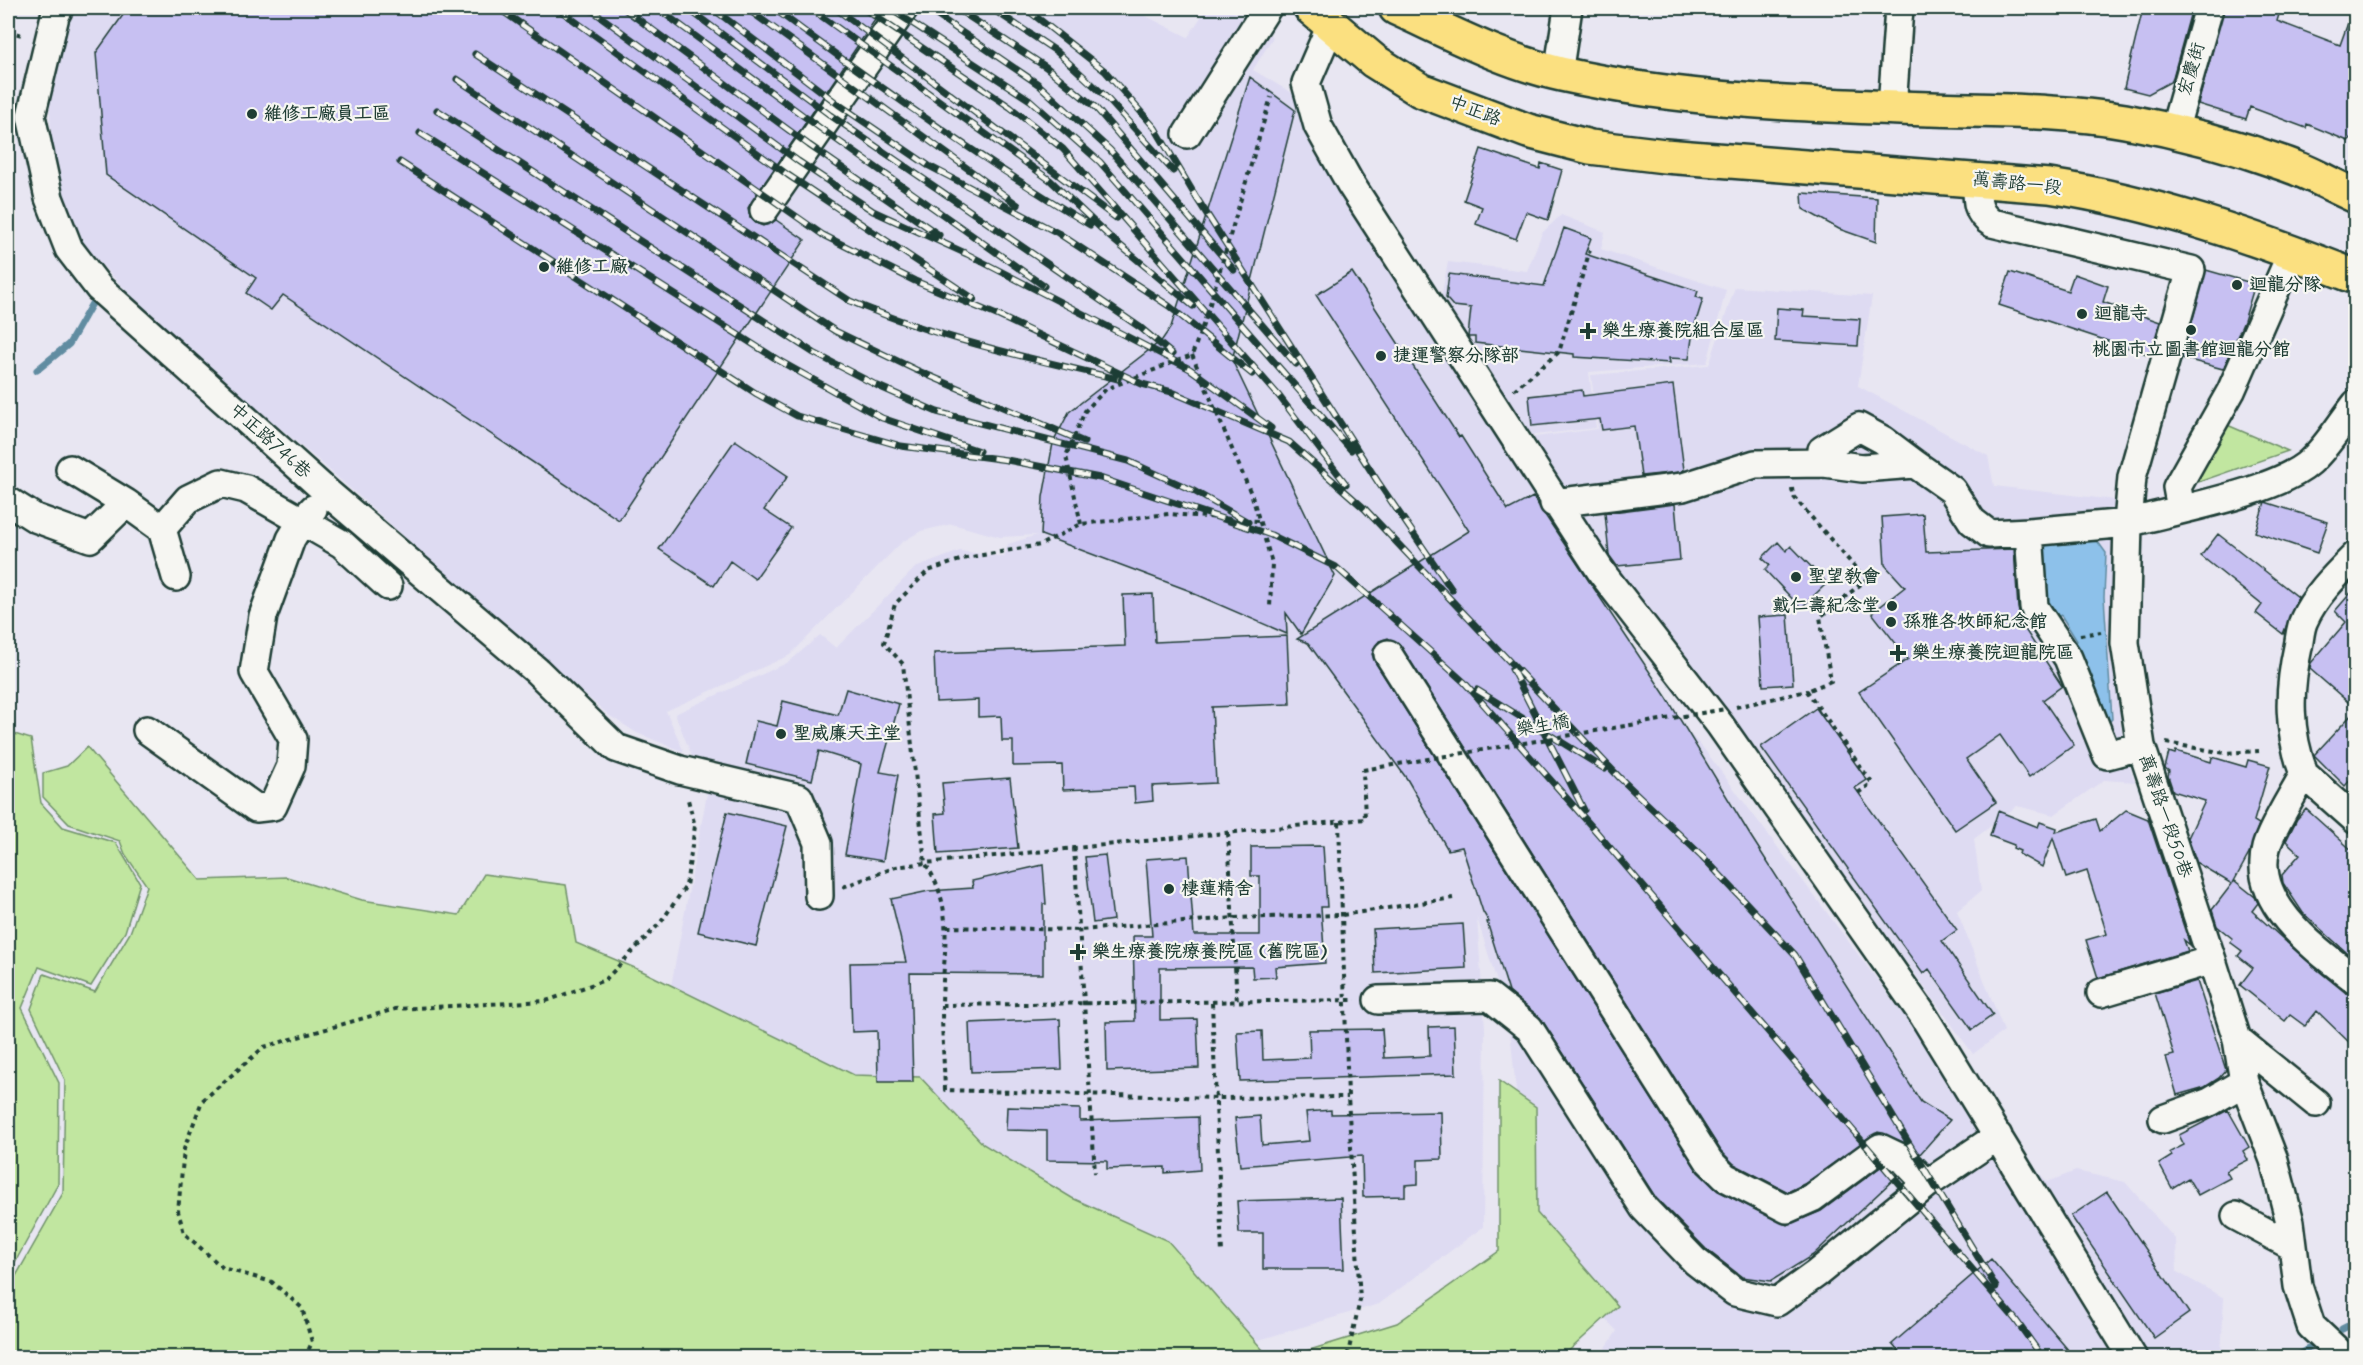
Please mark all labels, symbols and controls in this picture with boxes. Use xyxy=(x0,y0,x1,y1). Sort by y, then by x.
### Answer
street label: 宏慶街 xyxy=(2173,40,2211,98)
street label: 中正路 xyxy=(1445,90,1505,132)
place label: 維修工廠員工區 xyxy=(264,102,390,126)
marker: 維修工廠員工區 xyxy=(245,107,259,121)
street label: 萬壽路一段 xyxy=(1971,167,2063,201)
place label: 維修工廠 xyxy=(556,255,628,279)
marker: 維修工廠 xyxy=(537,260,551,274)
place label: 迴龍分隊 xyxy=(2249,273,2321,297)
marker: 迴龍分隊 xyxy=(2230,278,2244,292)
place label: 迴龍寺 xyxy=(2094,302,2148,326)
marker: 迴龍寺 xyxy=(2075,307,2089,321)
place label: 樂生療養院組合屋區 xyxy=(1602,319,1764,343)
marker: 樂生療養院組合屋區 xyxy=(1579,322,1597,340)
marker: 桃園市立圖書館迴龍分館 xyxy=(2184,323,2198,337)
place label: 桃園市立圖書館迴龍分館 xyxy=(2092,338,2290,362)
place label: 捷運警察分隊部 xyxy=(1393,344,1519,368)
marker: 捷運警察分隊部 xyxy=(1374,349,1388,363)
street label: 中正路746巷 xyxy=(224,398,316,484)
place label: 聖望教會 xyxy=(1808,565,1880,589)
marker: 聖望教會 xyxy=(1789,570,1803,584)
place label: 戴仁壽紀念堂 xyxy=(1772,594,1880,618)
marker: 戴仁壽紀念堂 xyxy=(1885,599,1899,613)
place label: 孫雅各牧師紀念館 xyxy=(1903,610,2047,634)
marker: 孫雅各牧師紀念館 xyxy=(1884,615,1898,629)
place label: 樂生療養院迴龍院區 xyxy=(1912,641,2074,665)
marker: 樂生療養院迴龍院區 xyxy=(1889,644,1907,662)
street label: 樂生橋 xyxy=(1514,709,1572,743)
place label: 聖威廉天主堂 xyxy=(793,722,901,746)
marker: 聖威廉天主堂 xyxy=(774,727,788,741)
street label: 萬壽路一段50巷 xyxy=(2133,751,2197,881)
place label: 棲蓮精舍 xyxy=(1181,877,1253,901)
marker: 棲蓮精舍 xyxy=(1162,882,1176,896)
place label: 樂生療養院療養院區 (舊院區) xyxy=(1092,940,1328,964)
marker: 樂生療養院療養院區 (舊院區) xyxy=(1069,943,1087,961)

